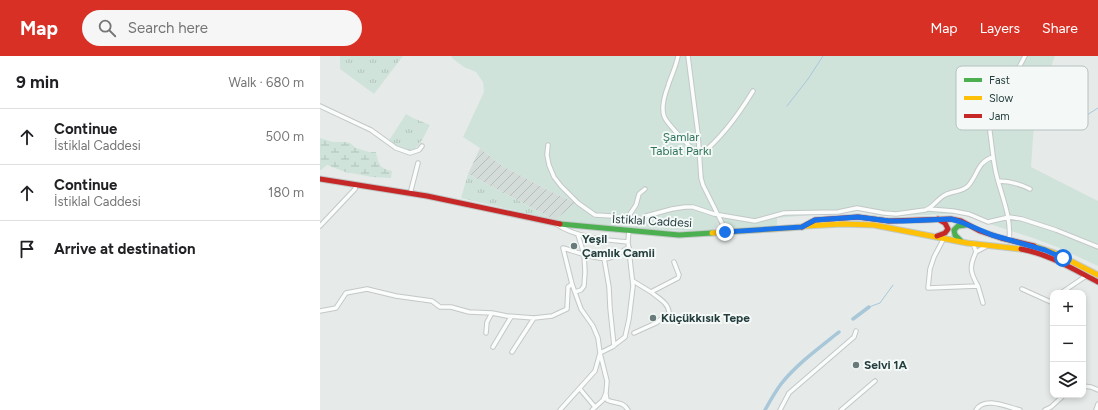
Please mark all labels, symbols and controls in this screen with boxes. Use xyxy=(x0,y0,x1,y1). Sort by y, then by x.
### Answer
search box xyxy=(82,10,362,46)
text: Map xyxy=(20,17,58,40)
icon: search xyxy=(96,17,118,39)
text: Search here xyxy=(128,19,208,37)
text: Map xyxy=(930,20,958,37)
text: Layers xyxy=(980,20,1020,37)
text: Share xyxy=(1042,20,1078,37)
legend xyxy=(956,66,1088,130)
text: 9 min xyxy=(16,72,59,92)
text: Fast xyxy=(989,74,1010,87)
text: Walk · 680 m xyxy=(229,75,304,90)
text: Slow xyxy=(989,92,1013,105)
text: Jam xyxy=(989,110,1010,123)
text: Continue xyxy=(54,120,117,138)
icon: ahead xyxy=(16,126,38,148)
text: 500 m xyxy=(266,129,304,144)
park label: Şamlar Tabiat Parkı xyxy=(650,130,712,158)
text: İstiklal Caddesi xyxy=(54,138,141,153)
text: Continue xyxy=(54,176,117,194)
icon: ahead xyxy=(16,182,38,204)
text: 180 m xyxy=(268,185,304,200)
text: İstiklal Caddesi xyxy=(54,194,141,209)
street label: İstiklal Caddesi xyxy=(612,212,692,230)
route end xyxy=(716,223,734,241)
place label: Yeşil Çamlık Camii xyxy=(582,232,655,260)
icon: arrive xyxy=(16,238,38,260)
text: Arrive at destination xyxy=(54,240,195,258)
marker: Yeşil Çamlık Camii xyxy=(569,241,579,251)
route start xyxy=(1054,249,1072,267)
map controls xyxy=(1050,290,1086,398)
button: + xyxy=(1050,290,1086,326)
place label: Küçükkısık Tepe xyxy=(661,311,750,325)
marker: Küçükkısık Tepe xyxy=(648,313,658,323)
button: − xyxy=(1050,326,1086,362)
place label: Selvi 1A xyxy=(864,358,908,372)
marker: Selvi 1A xyxy=(851,360,861,370)
button: layers xyxy=(1050,362,1086,398)

